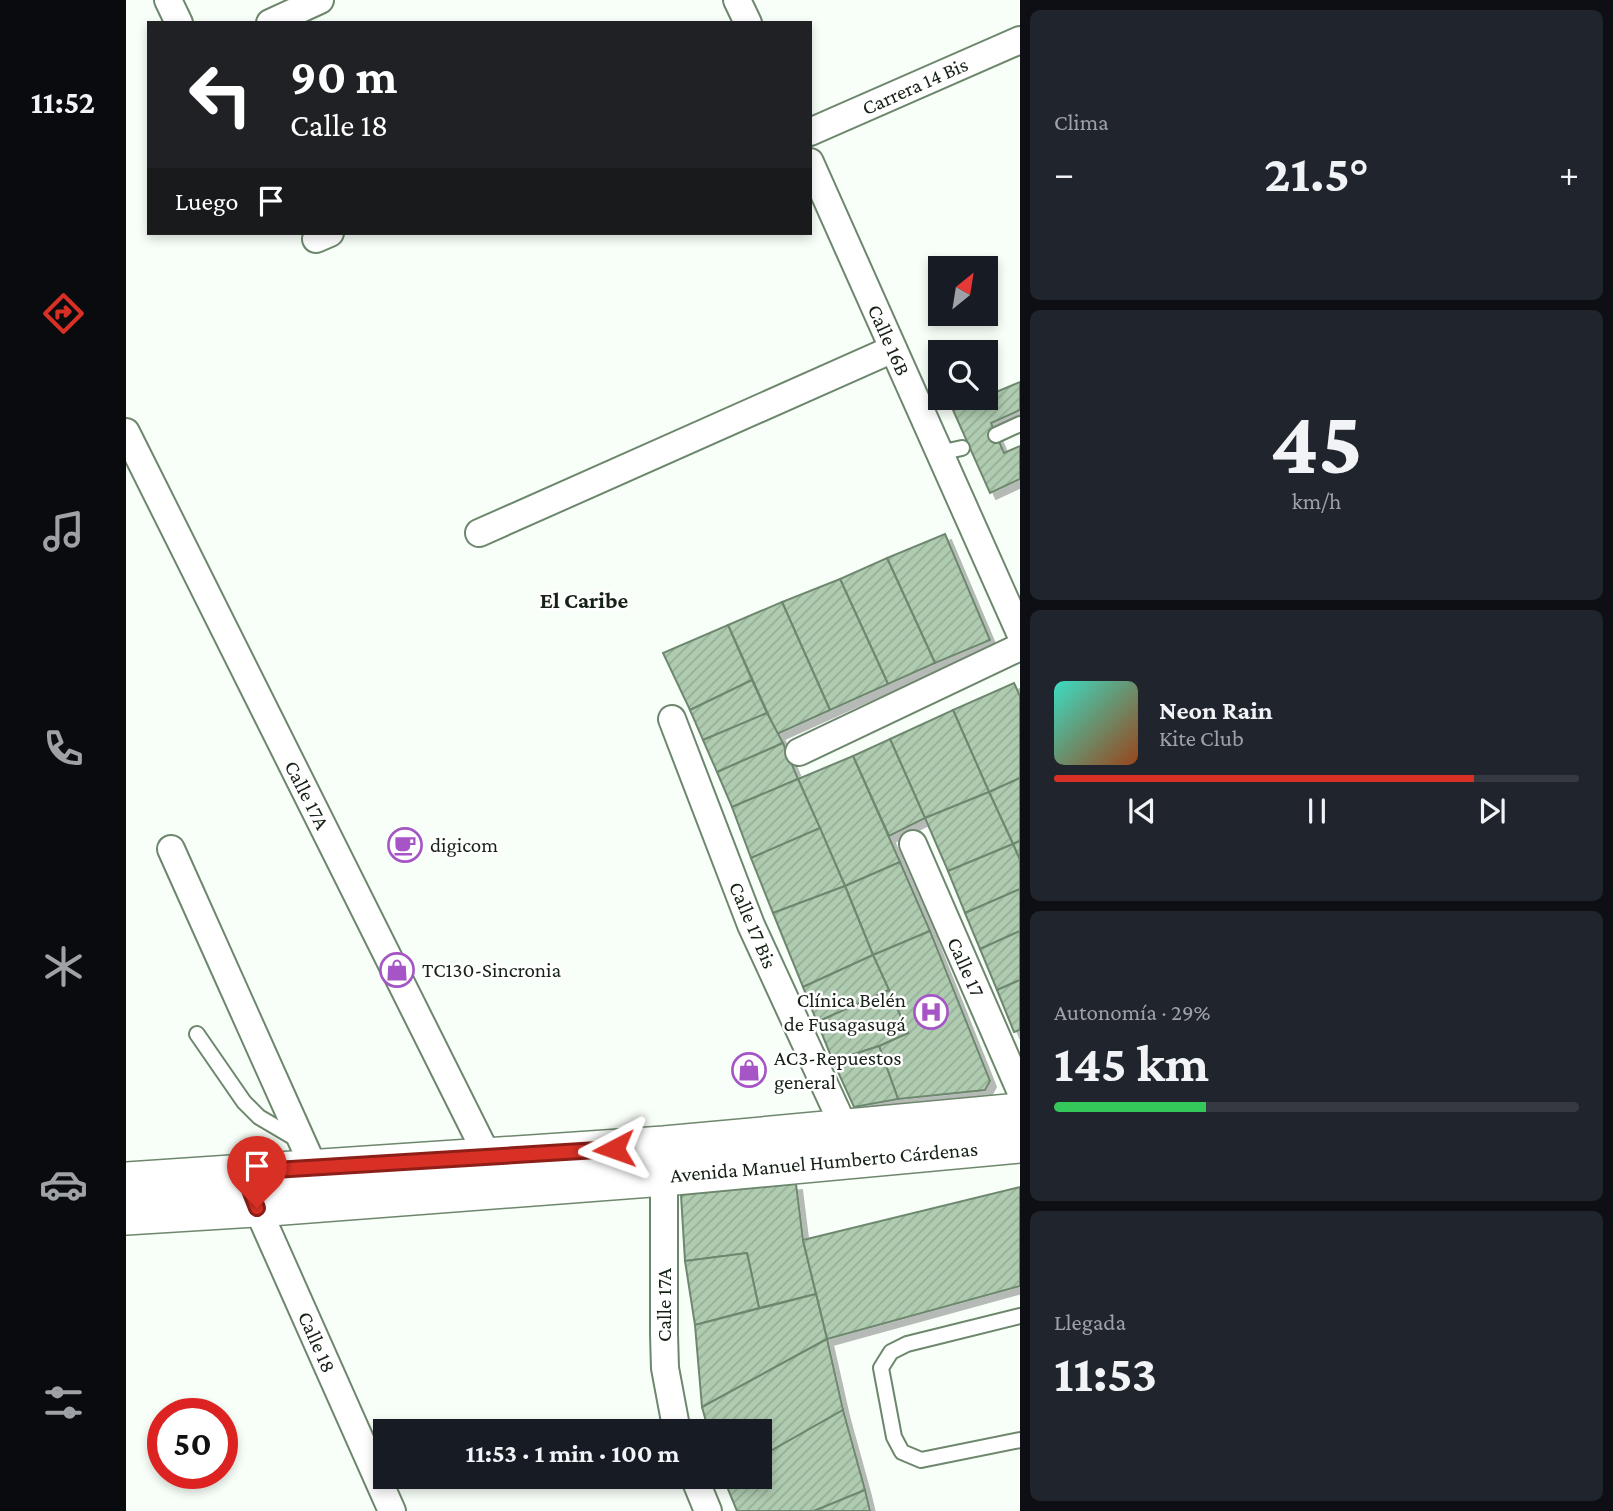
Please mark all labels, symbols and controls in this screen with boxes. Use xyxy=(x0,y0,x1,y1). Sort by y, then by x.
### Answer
icon: left xyxy=(175,49,266,140)
text: 90 m xyxy=(290,49,397,104)
street label: Carrera 14 Bis xyxy=(858,52,972,120)
text: 11:52 xyxy=(31,84,95,120)
text: Calle 18 xyxy=(290,107,388,143)
text: Clima xyxy=(1054,109,1109,135)
text: 21.5° xyxy=(1264,144,1369,202)
text: − xyxy=(1054,152,1074,194)
text: + xyxy=(1559,152,1579,194)
icon: arrive xyxy=(252,182,290,220)
text: Luego xyxy=(175,187,238,216)
north arrow xyxy=(928,256,998,326)
map controls xyxy=(928,256,998,410)
icon: directions xyxy=(39,289,88,338)
street label: Calle 16B xyxy=(863,301,915,379)
button: search xyxy=(928,340,998,410)
text: 45 xyxy=(1270,391,1363,493)
text: km/h xyxy=(1292,488,1341,514)
icon: music xyxy=(39,507,88,556)
district label: El Caribe xyxy=(540,587,628,613)
text: Neon Rain xyxy=(1159,696,1273,725)
icon: phone xyxy=(39,724,88,773)
text: Kite Club xyxy=(1159,725,1244,751)
street label: Calle 17A xyxy=(279,757,335,834)
icon: previous xyxy=(1123,792,1161,830)
icon: pause xyxy=(1298,792,1336,830)
icon: next xyxy=(1473,792,1511,830)
cafe icon: digicom xyxy=(386,826,424,864)
place label: digicom xyxy=(430,833,498,857)
street label: Calle 17 Bis xyxy=(724,878,782,972)
street label: Calle 17 xyxy=(942,933,990,1001)
icon: climate xyxy=(39,942,88,991)
shop icon: TC130-Sincronia xyxy=(378,951,416,989)
place label: TC130-Sincronia xyxy=(422,958,562,982)
place label: Clínica Belén de Fusagasugá xyxy=(784,988,906,1036)
hospital icon: Clínica Belén de Fusagasugá xyxy=(912,993,950,1031)
text: Autonomía · 29% xyxy=(1054,999,1211,1025)
text: 145 km xyxy=(1054,1034,1209,1092)
place label: AC3-Repuestos general xyxy=(774,1046,902,1094)
shop icon: AC3-Repuestos general xyxy=(730,1051,768,1089)
position arrow xyxy=(577,1112,651,1186)
pin xyxy=(227,1136,287,1208)
street label: Avenida Manuel Humberto Cárdenas xyxy=(669,1137,979,1187)
icon: arrive xyxy=(238,1147,276,1185)
icon: car xyxy=(39,1160,88,1209)
street label: Calle 17A xyxy=(652,1268,676,1342)
street label: Calle 18 xyxy=(293,1308,341,1376)
text: Llegada xyxy=(1054,1309,1126,1335)
text: 11:53 xyxy=(1054,1344,1157,1402)
icon: filters xyxy=(39,1378,88,1427)
speed limit sign: 50 xyxy=(147,1398,238,1489)
text: 11:53 · 1 min · 100 m xyxy=(465,1439,680,1468)

